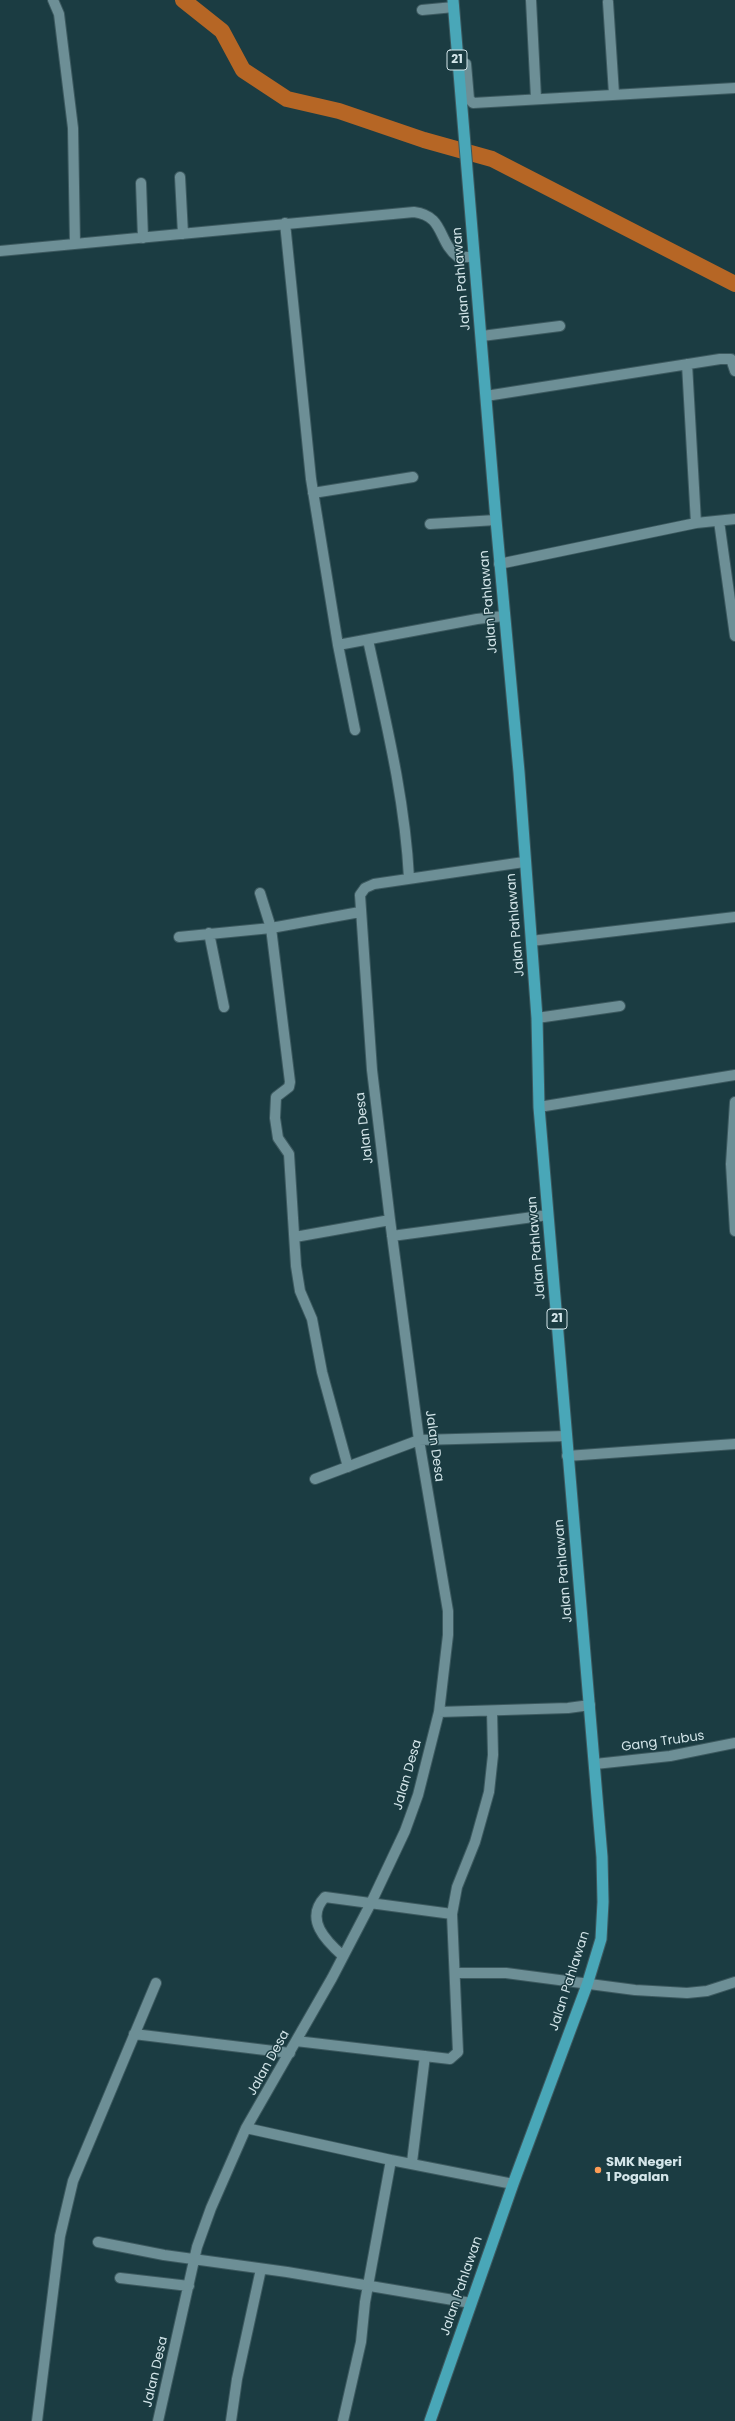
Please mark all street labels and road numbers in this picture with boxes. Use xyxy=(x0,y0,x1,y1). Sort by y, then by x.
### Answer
road number: 21 xyxy=(447,50,467,70)
street label: Jalan Pahlawan xyxy=(450,227,474,331)
street label: Jalan Pahlawan xyxy=(477,550,501,654)
street label: Jalan Pahlawan xyxy=(504,873,528,977)
street label: Jalan Desa xyxy=(353,1091,377,1165)
street label: Jalan Pahlawan xyxy=(525,1196,549,1300)
road number: 21 xyxy=(547,1309,567,1329)
street label: Jalan Desa xyxy=(421,1409,447,1483)
street label: Jalan Pahlawan xyxy=(552,1519,576,1623)
street label: Gang Trubus xyxy=(621,1728,705,1756)
street label: Jalan Desa xyxy=(391,1738,425,1812)
street label: Jalan Pahlawan xyxy=(547,1929,593,2033)
street label: Jalan Desa xyxy=(245,2028,293,2098)
street label: Jalan Pahlawan xyxy=(438,2234,486,2338)
street label: Jalan Desa xyxy=(140,2335,172,2409)

